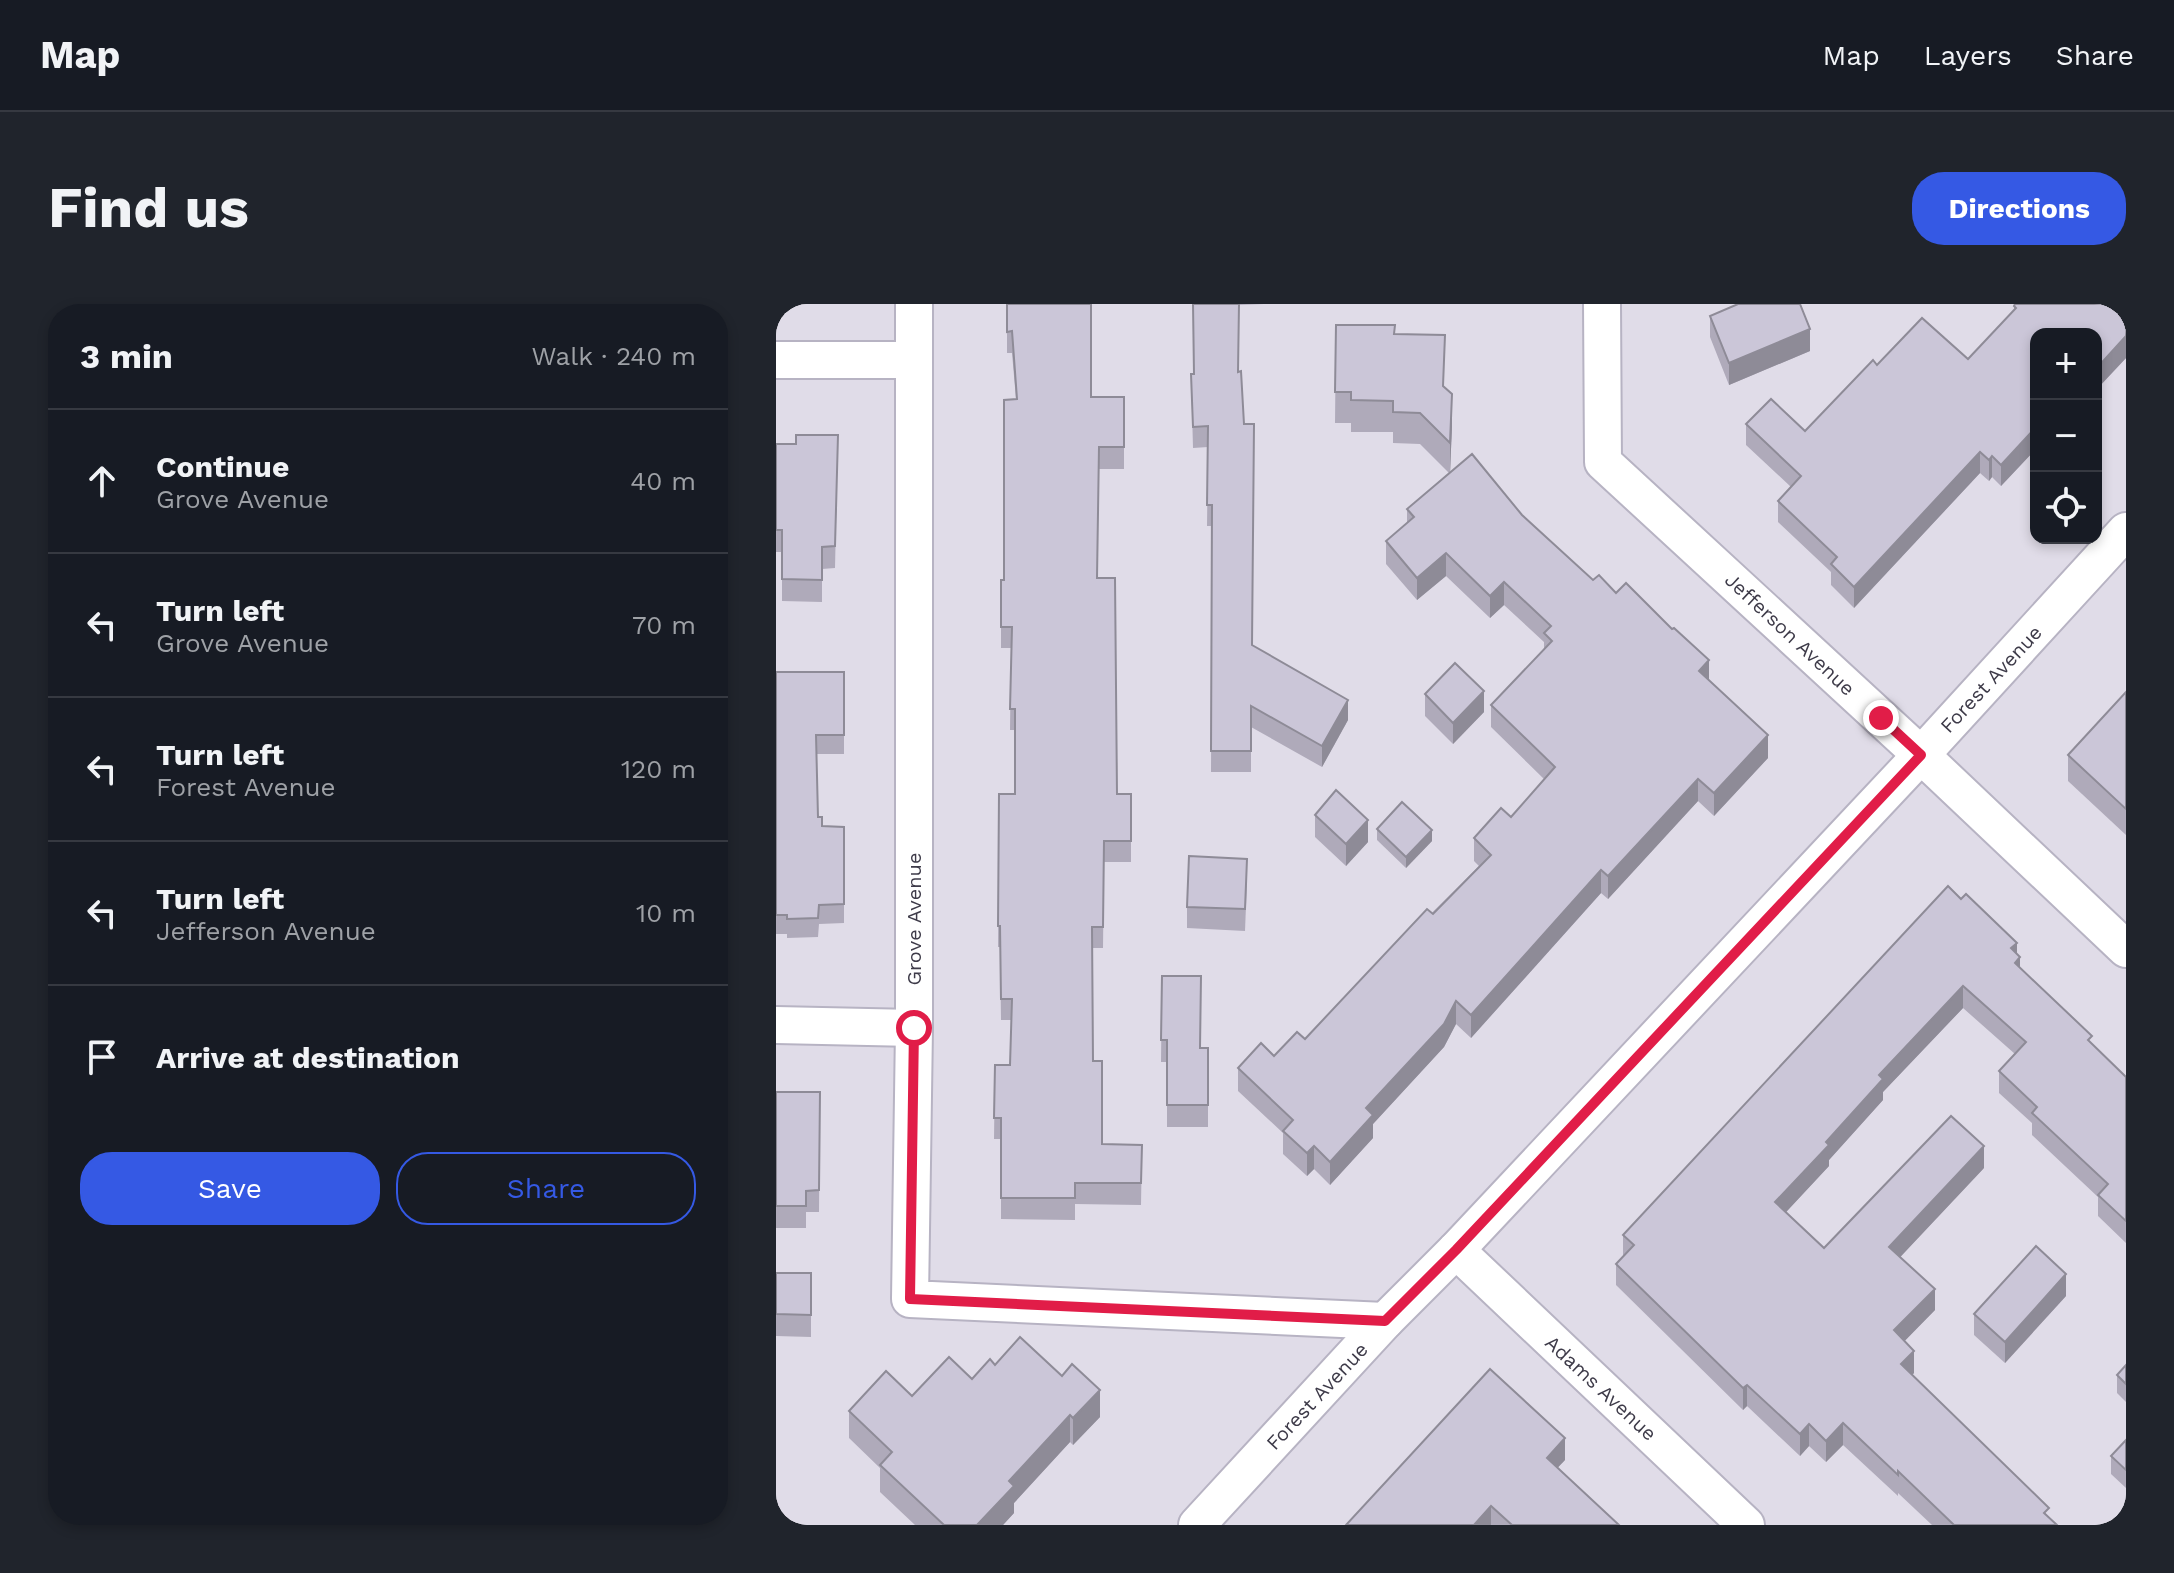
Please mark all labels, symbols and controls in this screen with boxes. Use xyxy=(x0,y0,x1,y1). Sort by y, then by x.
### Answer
text: Map xyxy=(40,33,120,77)
text: Map xyxy=(1823,39,1880,72)
text: Layers xyxy=(1924,39,2012,72)
text: Share xyxy=(2056,39,2134,72)
button: Directions xyxy=(1912,172,2126,245)
text: Find us xyxy=(48,175,249,241)
map controls xyxy=(2030,328,2102,544)
button: + xyxy=(2030,328,2102,400)
text: 3 min xyxy=(80,336,173,376)
text: Walk · 240 m xyxy=(532,341,696,371)
button: − xyxy=(2030,400,2102,472)
text: Continue xyxy=(156,449,289,484)
icon: ahead xyxy=(80,459,124,503)
text: 40 m xyxy=(630,466,696,496)
button: locate xyxy=(2030,472,2102,544)
text: Grove Avenue xyxy=(156,484,329,514)
street label: Jefferson Avenue xyxy=(1720,568,1860,700)
text: Turn left xyxy=(156,593,284,628)
icon: left xyxy=(80,603,124,647)
text: 70 m xyxy=(632,610,696,640)
street label: Forest Avenue xyxy=(1935,620,2047,738)
text: Grove Avenue xyxy=(156,628,329,658)
route end xyxy=(1863,700,1899,736)
text: Turn left xyxy=(156,737,284,772)
icon: left xyxy=(80,747,124,791)
text: 120 m xyxy=(621,754,696,784)
text: Forest Avenue xyxy=(156,772,336,802)
street label: Grove Avenue xyxy=(902,852,926,986)
text: Turn left xyxy=(156,881,284,916)
icon: left xyxy=(80,891,124,935)
text: 10 m xyxy=(636,898,696,928)
text: Jefferson Avenue xyxy=(156,916,376,946)
route start xyxy=(896,1010,932,1046)
icon: arrive xyxy=(80,1035,124,1079)
text: Arrive at destination xyxy=(156,1040,460,1075)
button: Save xyxy=(80,1152,380,1225)
button: Share xyxy=(396,1152,696,1225)
street label: Adams Avenue xyxy=(1540,1330,1662,1446)
street label: Forest Avenue xyxy=(1261,1337,1373,1455)

